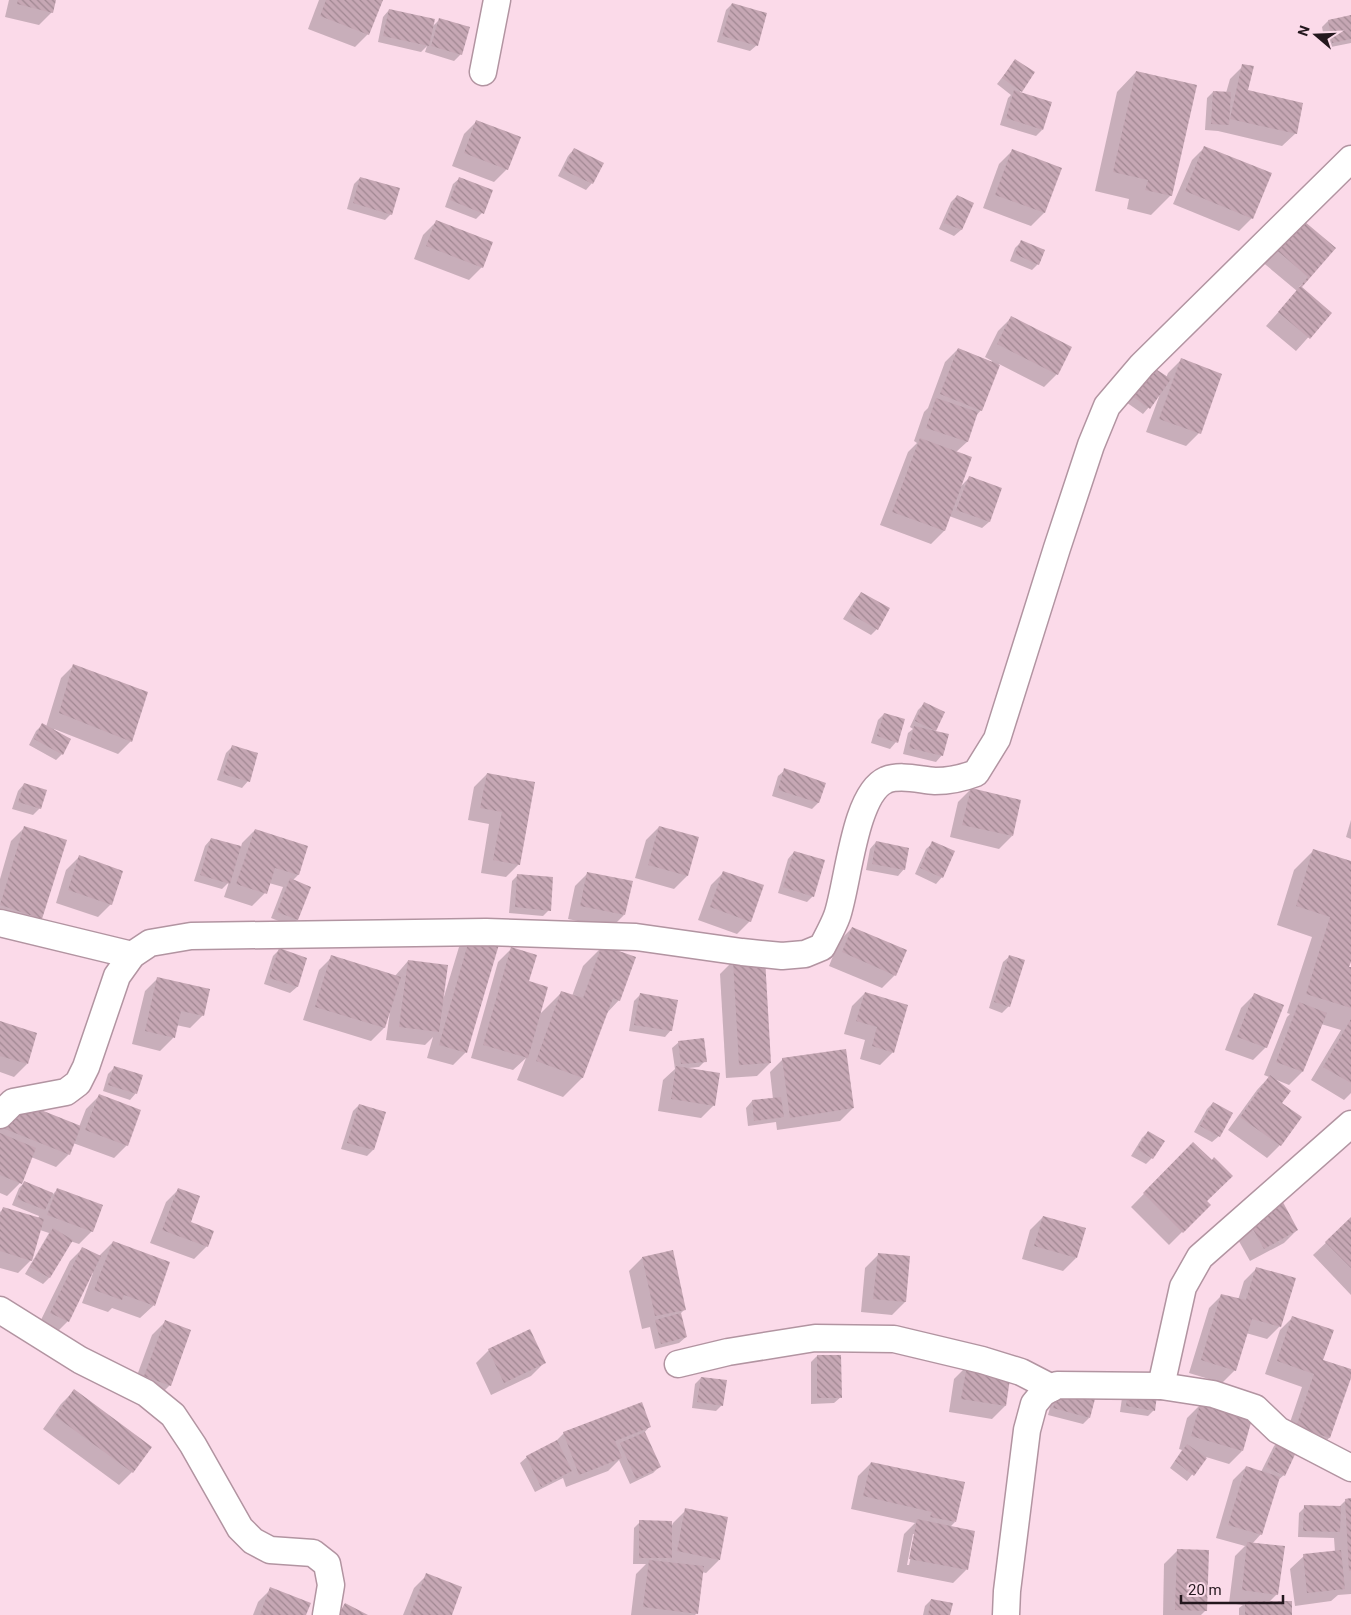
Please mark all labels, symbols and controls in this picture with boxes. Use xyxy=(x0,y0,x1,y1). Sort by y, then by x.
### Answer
north arrow xyxy=(1291,10,1341,60)
text: N xyxy=(1295,23,1313,38)
scale bar xyxy=(1181,1572,1284,1604)
text: 20 m xyxy=(1188,1581,1222,1599)

